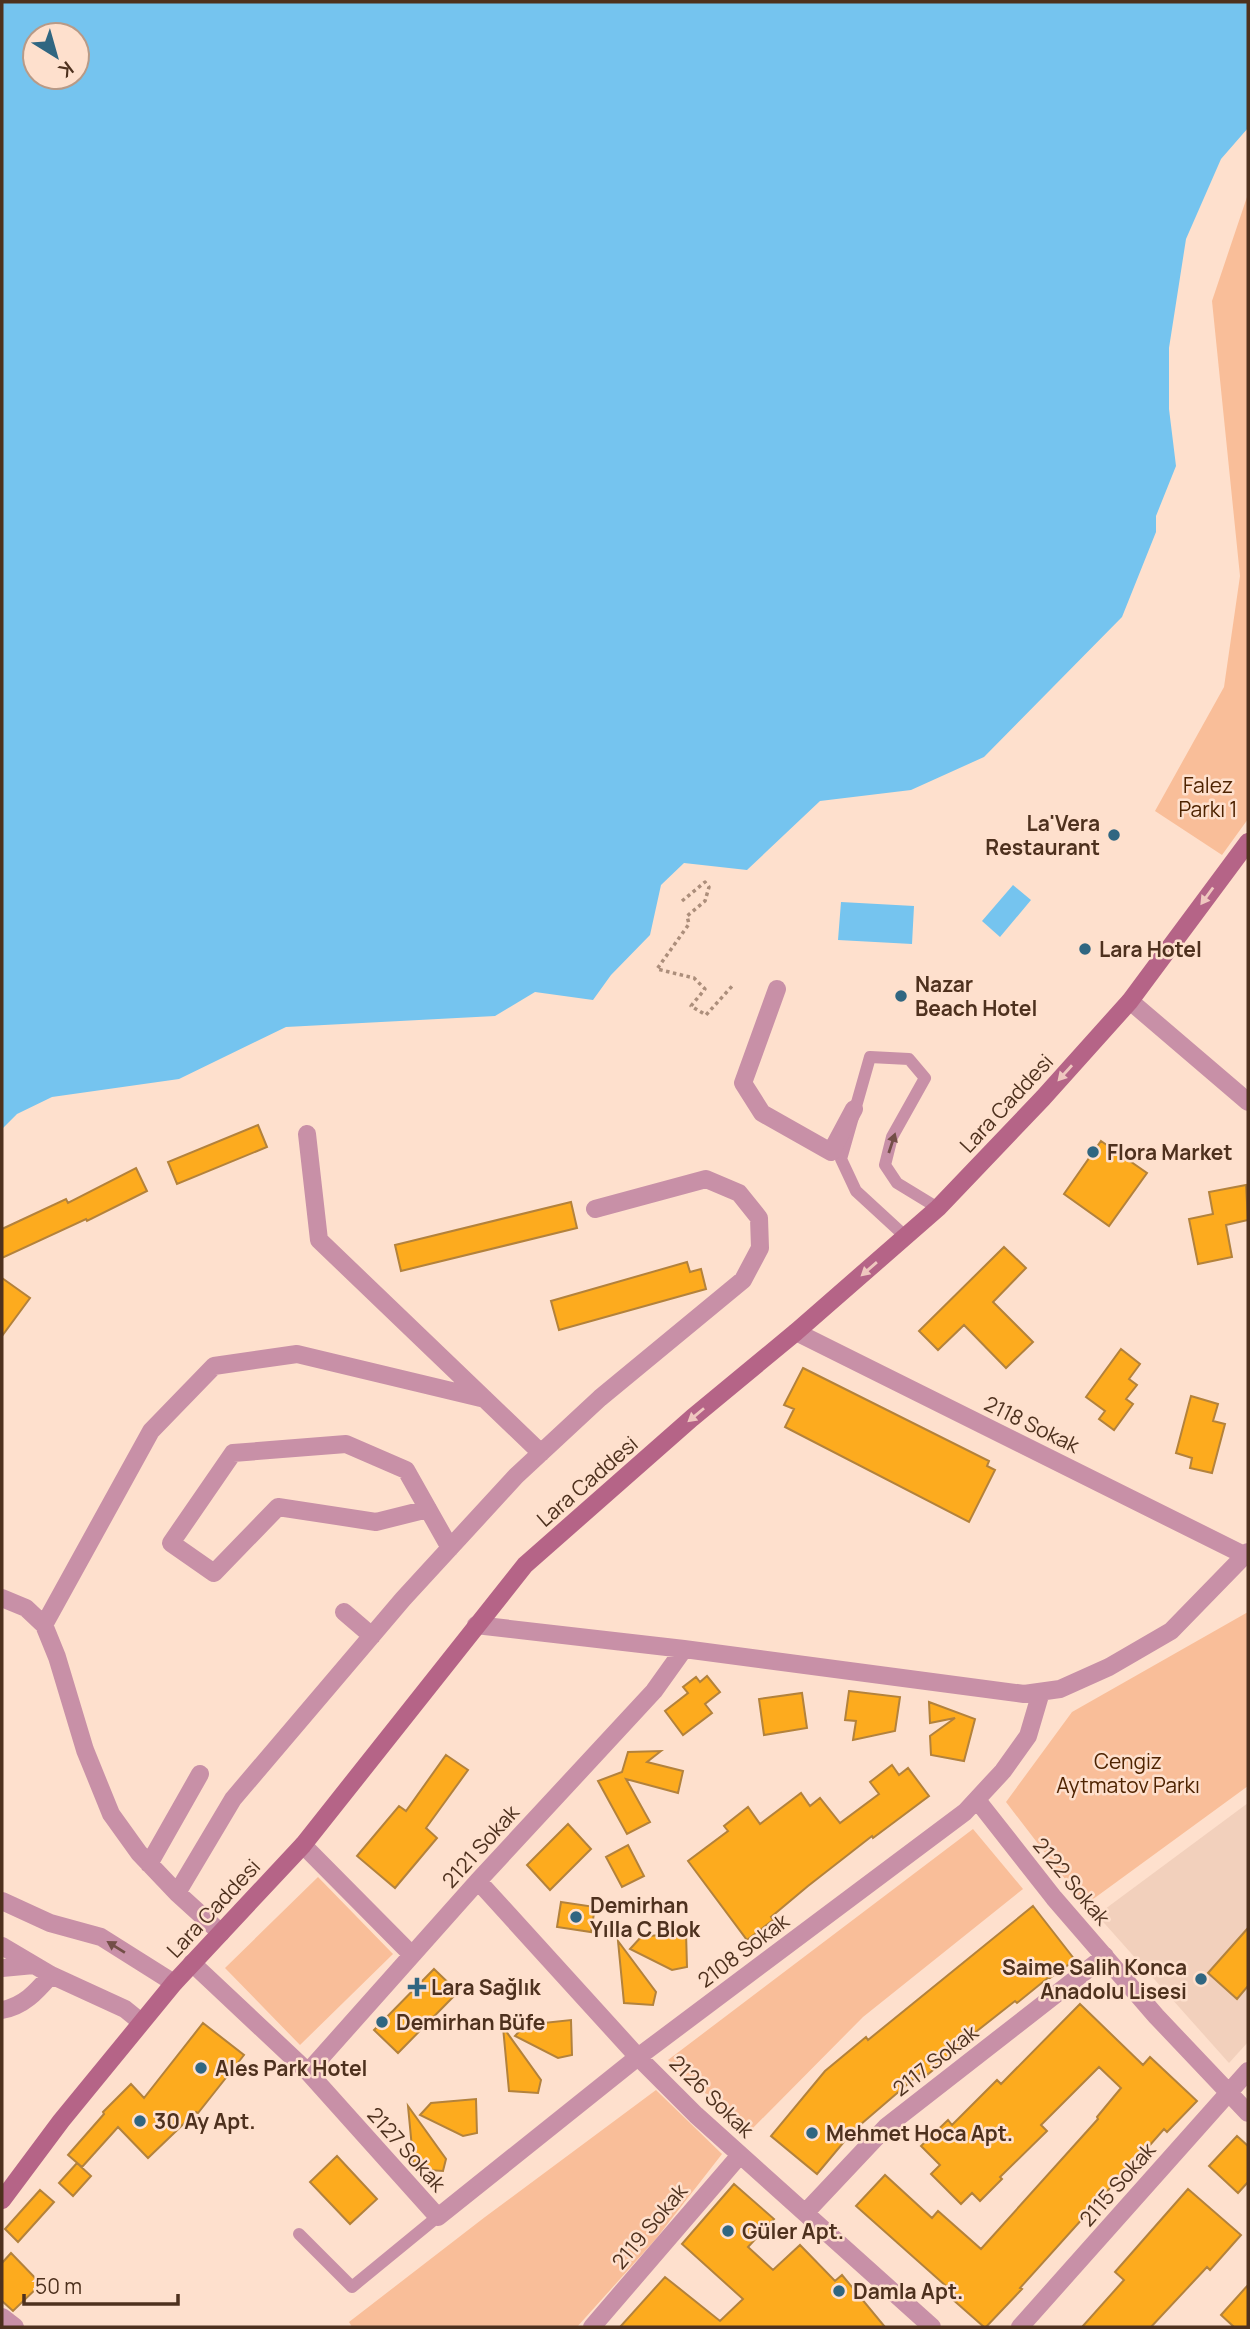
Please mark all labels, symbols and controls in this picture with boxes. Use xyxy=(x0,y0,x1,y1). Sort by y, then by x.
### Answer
north arrow xyxy=(21,21,91,91)
text: K xyxy=(53,55,79,84)
park label: Falez Parkı 1 xyxy=(1178,771,1238,823)
place label: La'Vera Restaurant xyxy=(985,809,1100,861)
marker: La'Vera Restaurant xyxy=(1106,827,1122,843)
one-way arrow xyxy=(1200,887,1214,905)
place label: Lara Hotel xyxy=(1099,935,1202,963)
marker: Lara Hotel xyxy=(1077,941,1093,957)
place label: Nazar Beach Hotel xyxy=(915,970,1037,1022)
marker: Nazar Beach Hotel xyxy=(893,988,909,1004)
street label: Lara Caddesi xyxy=(953,1048,1059,1158)
one-way arrow xyxy=(1057,1064,1073,1082)
one-way arrow xyxy=(887,1132,897,1153)
place label: Flora Market xyxy=(1107,1138,1233,1166)
marker: Flora Market xyxy=(1085,1144,1101,1160)
one-way arrow xyxy=(861,1261,878,1276)
street label: 2118 Sokak xyxy=(980,1389,1085,1459)
one-way arrow xyxy=(687,1407,704,1422)
street label: Lara Caddesi xyxy=(531,1429,643,1533)
park label: Cengiz Aytmatov Parkı xyxy=(1056,1747,1200,1799)
street label: 2121 Sokak xyxy=(435,1798,525,1893)
street label: 2122 Sokak xyxy=(1027,1831,1117,1931)
street label: Lara Caddesi xyxy=(160,1853,266,1963)
place label: Demirhan Yılla C Blok xyxy=(590,1891,701,1943)
street label: 2108 Sokak xyxy=(692,1906,795,1993)
marker: Demirhan Yılla C Blok xyxy=(568,1909,584,1925)
one-way arrow xyxy=(107,1941,126,1954)
place label: Saime Salih Konca Anadolu Lisesi xyxy=(1002,1953,1187,2005)
marker: Saime Salih Konca Anadolu Lisesi xyxy=(1193,1971,1209,1987)
place label: Lara Sağlık xyxy=(431,1973,541,2001)
marker: Lara Sağlık xyxy=(409,1979,425,1995)
place label: Demirhan Büfe xyxy=(396,2008,545,2036)
marker: Demirhan Büfe xyxy=(374,2014,390,2030)
street label: 2117 Sokak xyxy=(887,2018,984,2102)
street label: 2126 Sokak xyxy=(664,2049,761,2144)
place label: Ales Park Hotel xyxy=(215,2054,367,2082)
marker: Ales Park Hotel xyxy=(193,2060,209,2076)
street label: 2127 Sokak xyxy=(362,2101,453,2198)
place label: 30 Ay Apt. xyxy=(154,2107,256,2135)
marker: 30 Ay Apt. xyxy=(132,2113,148,2129)
place label: Mehmet Hoca Apt. xyxy=(826,2119,1013,2147)
marker: Mehmet Hoca Apt. xyxy=(804,2125,820,2141)
street label: 2115 Sokak xyxy=(1073,2136,1162,2232)
street label: 2119 Sokak xyxy=(605,2177,693,2275)
place label: Güler Apt. xyxy=(742,2217,844,2245)
marker: Güler Apt. xyxy=(720,2223,736,2239)
scale bar xyxy=(24,2262,178,2306)
text: 50 m xyxy=(35,2272,82,2300)
place label: Damla Apt. xyxy=(853,2277,963,2305)
marker: Damla Apt. xyxy=(831,2283,847,2299)

